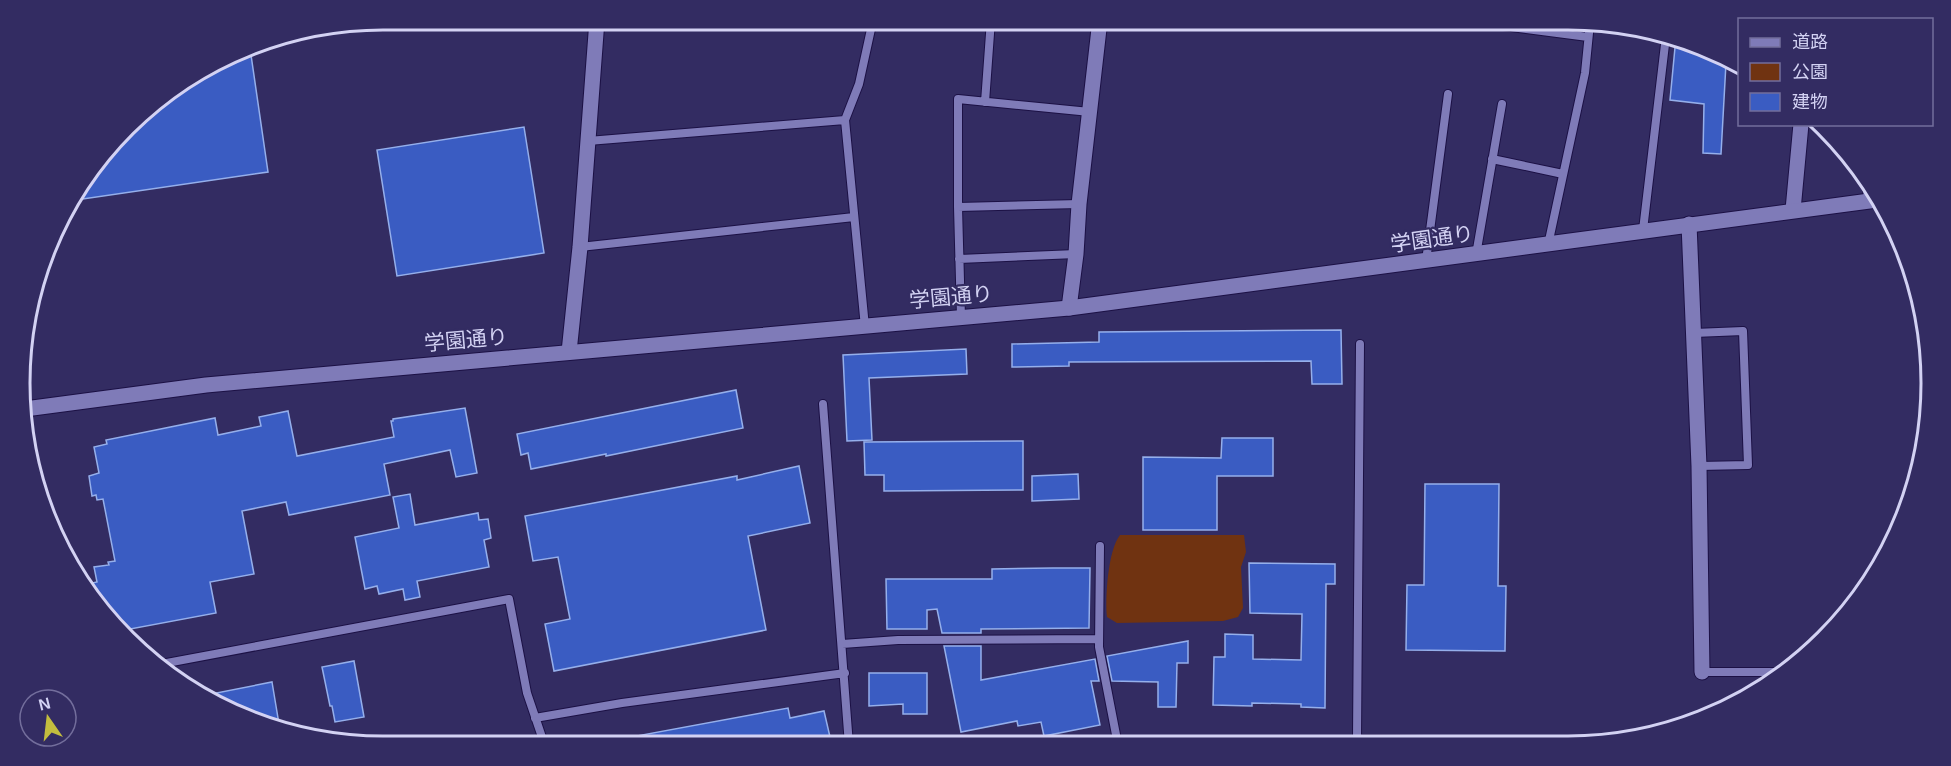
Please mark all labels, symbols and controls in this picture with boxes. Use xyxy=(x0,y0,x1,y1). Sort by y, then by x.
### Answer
legend xyxy=(1738,18,1933,126)
text: 道路 xyxy=(1792,32,1828,52)
text: 公園 xyxy=(1792,62,1828,82)
text: 建物 xyxy=(1792,92,1828,112)
street label: 学園通り xyxy=(1389,221,1475,256)
street label: 学園通り xyxy=(908,281,994,312)
street label: 学園通り xyxy=(423,324,509,355)
north arrow xyxy=(18,688,78,748)
text: N xyxy=(37,694,52,714)

